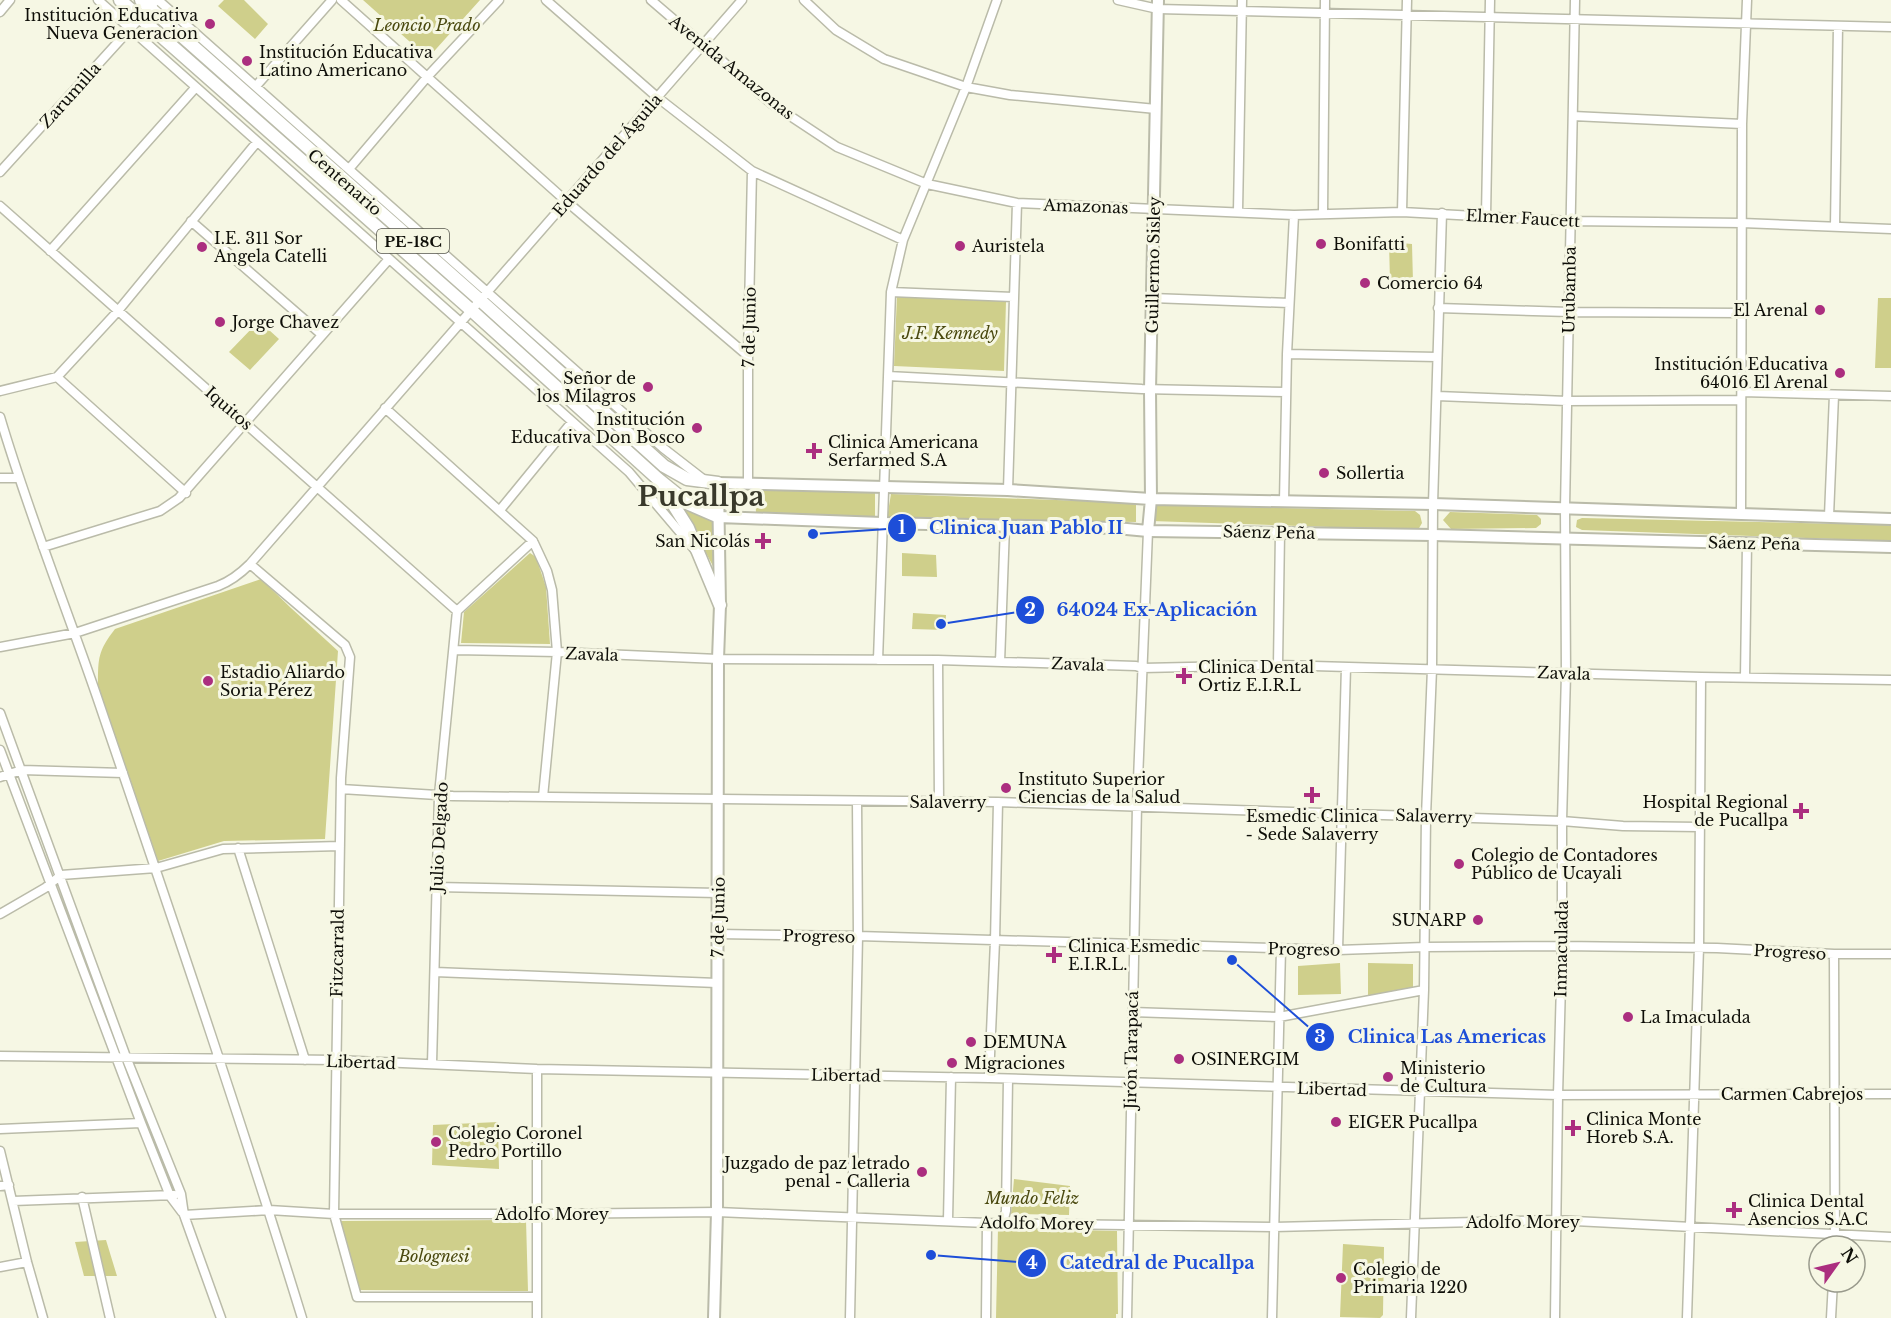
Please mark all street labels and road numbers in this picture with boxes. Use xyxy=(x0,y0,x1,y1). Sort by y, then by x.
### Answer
street label: Avenida Amazonas xyxy=(665,10,798,123)
street label: Zarumilla xyxy=(35,58,105,132)
street label: Eduardo del Águila xyxy=(548,89,666,221)
street label: Centenario xyxy=(304,144,386,220)
street label: Amazonas xyxy=(1042,194,1129,217)
street label: Guillermo Sisley xyxy=(1142,196,1164,334)
street label: Elmer Faucett xyxy=(1465,205,1581,231)
road number: PE-18C xyxy=(377,229,449,253)
street label: Urubamba xyxy=(1558,246,1580,334)
street label: 7 de Junio xyxy=(738,286,760,368)
street label: Iquitos xyxy=(201,382,257,434)
street label: Sáenz Peña xyxy=(1223,521,1316,543)
street label: Sáenz Peña xyxy=(1708,532,1801,554)
street label: Zavala xyxy=(565,643,619,665)
street label: Zavala xyxy=(1051,653,1105,675)
street label: Zavala xyxy=(1537,662,1591,684)
street label: Julio Delgado xyxy=(426,781,452,895)
street label: Salaverry xyxy=(910,792,987,812)
street label: Salaverry xyxy=(1395,805,1474,827)
street label: 7 de Junio xyxy=(707,876,729,958)
street label: Inmaculada xyxy=(1550,900,1572,998)
street label: Fitzcarrald xyxy=(326,908,348,998)
street label: Progreso xyxy=(782,925,856,947)
street label: Progreso xyxy=(1267,938,1341,960)
street label: Progreso xyxy=(1753,940,1827,964)
street label: Jirón Tarapacá xyxy=(1120,991,1142,1111)
street label: Libertad xyxy=(326,1051,397,1073)
street label: Libertad xyxy=(811,1064,881,1086)
street label: Libertad xyxy=(1297,1078,1368,1100)
street label: Carmen Cabrejos xyxy=(1721,1084,1863,1104)
street label: Adolfo Morey xyxy=(494,1204,610,1224)
street label: Adolfo Morey xyxy=(979,1212,1095,1234)
street label: Adolfo Morey xyxy=(1465,1212,1581,1232)

